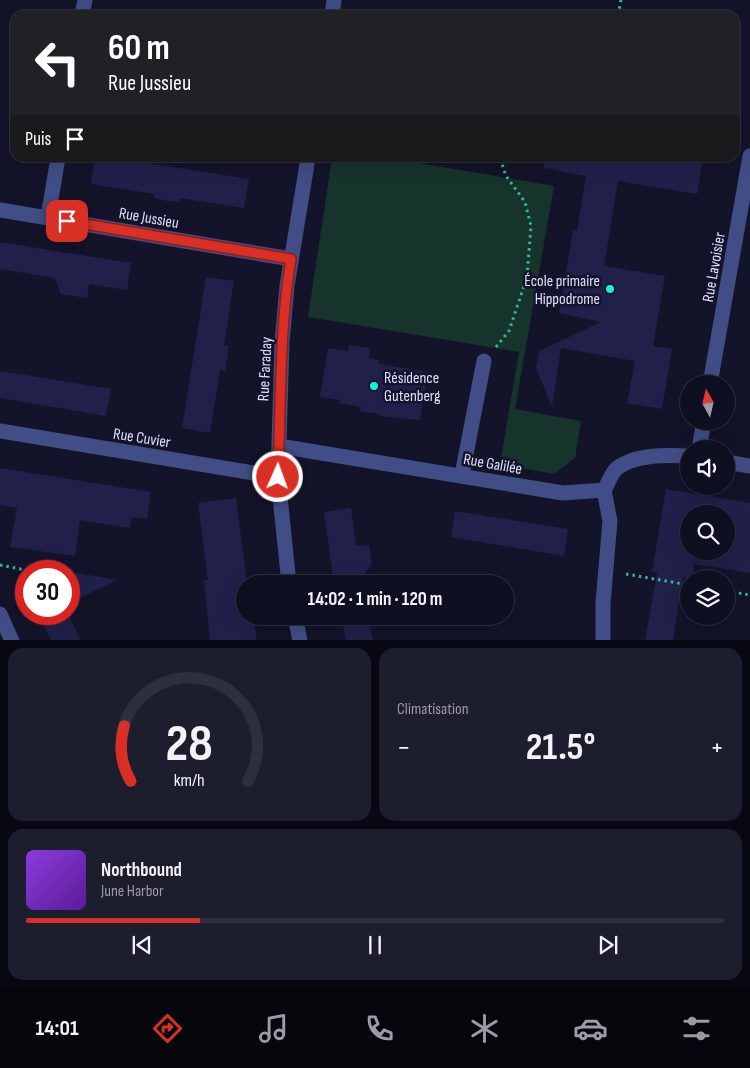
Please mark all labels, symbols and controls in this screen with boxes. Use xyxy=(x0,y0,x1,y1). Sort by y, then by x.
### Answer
text: 60 m xyxy=(108,27,170,70)
icon: left xyxy=(25,30,90,95)
text: Rue Jussieu xyxy=(108,70,191,97)
icon: arrive xyxy=(61,125,89,153)
text: Puis xyxy=(25,128,51,151)
pin xyxy=(46,200,88,242)
street label: Rue Jussieu xyxy=(117,204,180,233)
icon: arrive xyxy=(53,207,81,235)
street label: Rue Lavoisier xyxy=(699,231,730,304)
place label: École primaire Hippodrome xyxy=(524,272,600,309)
marker: École primaire Hippodrome xyxy=(604,283,616,295)
street label: Rue Faraday xyxy=(254,336,277,402)
place label: Résidence Gutenberg xyxy=(384,369,440,406)
north arrow xyxy=(680,375,735,430)
map controls xyxy=(680,375,735,625)
marker: Résidence Gutenberg xyxy=(368,380,380,392)
street label: Rue Cuvier xyxy=(112,425,172,452)
button: sound xyxy=(680,440,735,495)
position arrow xyxy=(251,450,303,502)
street label: Rue Galilée xyxy=(462,450,524,479)
button: search xyxy=(680,505,735,560)
speed limit sign: 30 xyxy=(15,560,80,625)
button: layers xyxy=(680,570,735,625)
text: 14:02 · 1 min · 120 m xyxy=(308,588,442,611)
text: Climatisation xyxy=(397,700,469,719)
text: 28 xyxy=(166,713,213,776)
text: 21.5° xyxy=(526,725,595,770)
text: − xyxy=(397,731,411,764)
text: + xyxy=(710,731,724,764)
text: km/h xyxy=(174,770,205,791)
text: Northbound xyxy=(101,859,182,882)
text: June Harbor xyxy=(101,882,164,901)
icon: previous xyxy=(128,931,156,959)
icon: pause xyxy=(361,931,389,959)
icon: next xyxy=(594,931,622,959)
icon: directions xyxy=(150,1011,185,1046)
icon: music xyxy=(256,1011,291,1046)
icon: phone xyxy=(362,1011,397,1046)
icon: climate xyxy=(467,1011,502,1046)
icon: car xyxy=(573,1011,608,1046)
icon: filters xyxy=(679,1011,714,1046)
text: 14:01 xyxy=(35,1015,79,1042)

